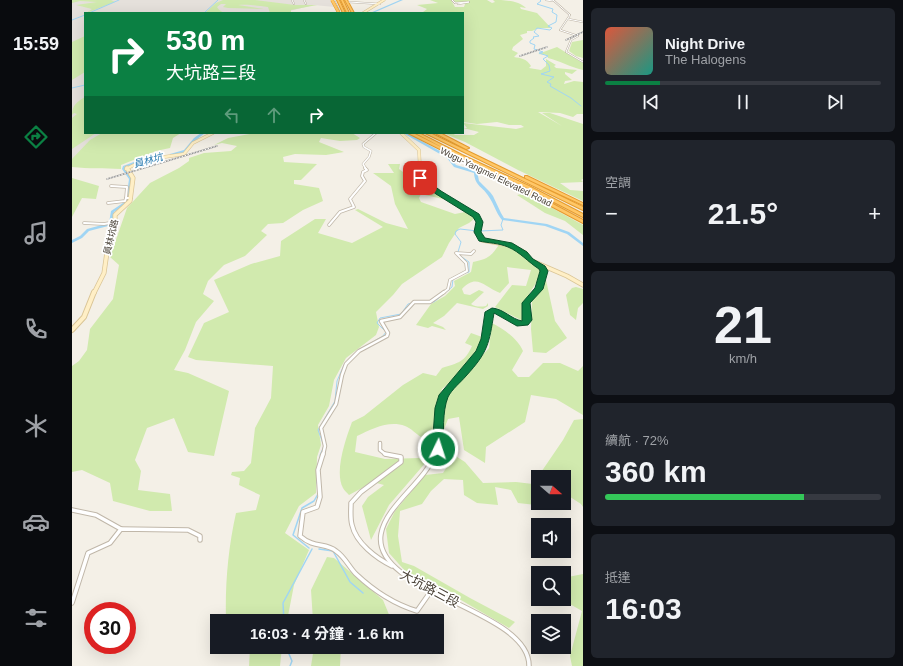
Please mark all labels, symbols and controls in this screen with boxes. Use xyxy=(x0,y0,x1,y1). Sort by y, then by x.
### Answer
text: 530 m xyxy=(166,25,245,56)
icon: right xyxy=(100,28,152,80)
text: 15:59 xyxy=(13,34,59,54)
text: Night Drive xyxy=(665,35,745,52)
text: The Halogens xyxy=(665,52,746,67)
text: 大坑路三段 xyxy=(166,63,256,83)
icon: previous xyxy=(640,91,662,113)
icon: pause xyxy=(732,91,754,113)
icon: next xyxy=(824,91,846,113)
icon: left xyxy=(221,104,243,126)
icon: ahead xyxy=(263,104,285,126)
icon: right xyxy=(305,104,327,126)
icon: directions xyxy=(22,123,50,151)
street label: Wugu-Yangmei Elevated Road xyxy=(439,146,553,208)
water label: 員林坑 xyxy=(132,151,166,170)
pin xyxy=(403,161,437,195)
icon: arrive xyxy=(409,167,431,189)
text: 空調 xyxy=(605,175,631,190)
text: 21.5° xyxy=(708,197,778,230)
text: − xyxy=(605,201,618,226)
text: + xyxy=(868,201,881,226)
street label: 員林坑路 xyxy=(101,218,120,256)
icon: music xyxy=(22,219,50,247)
text: 21 xyxy=(714,296,772,354)
icon: phone xyxy=(22,315,50,343)
text: km/h xyxy=(729,351,757,366)
icon: climate xyxy=(22,412,50,440)
position arrow xyxy=(417,428,459,470)
text: 續航 · 72% xyxy=(605,433,669,448)
text: 360 km xyxy=(605,455,707,488)
north arrow xyxy=(531,470,571,510)
map controls xyxy=(531,470,571,654)
icon: car xyxy=(22,508,50,536)
button: sound xyxy=(531,518,571,558)
button: search xyxy=(531,566,571,606)
street label: 大坑路三段 xyxy=(398,567,462,610)
text: 抵達 xyxy=(605,570,631,585)
text: 16:03 xyxy=(605,592,682,625)
speed limit sign: 30 xyxy=(84,602,136,654)
icon: filters xyxy=(22,604,50,632)
button: layers xyxy=(531,614,571,654)
text: 16:03 · 4 分鐘 · 1.6 km xyxy=(250,625,404,642)

